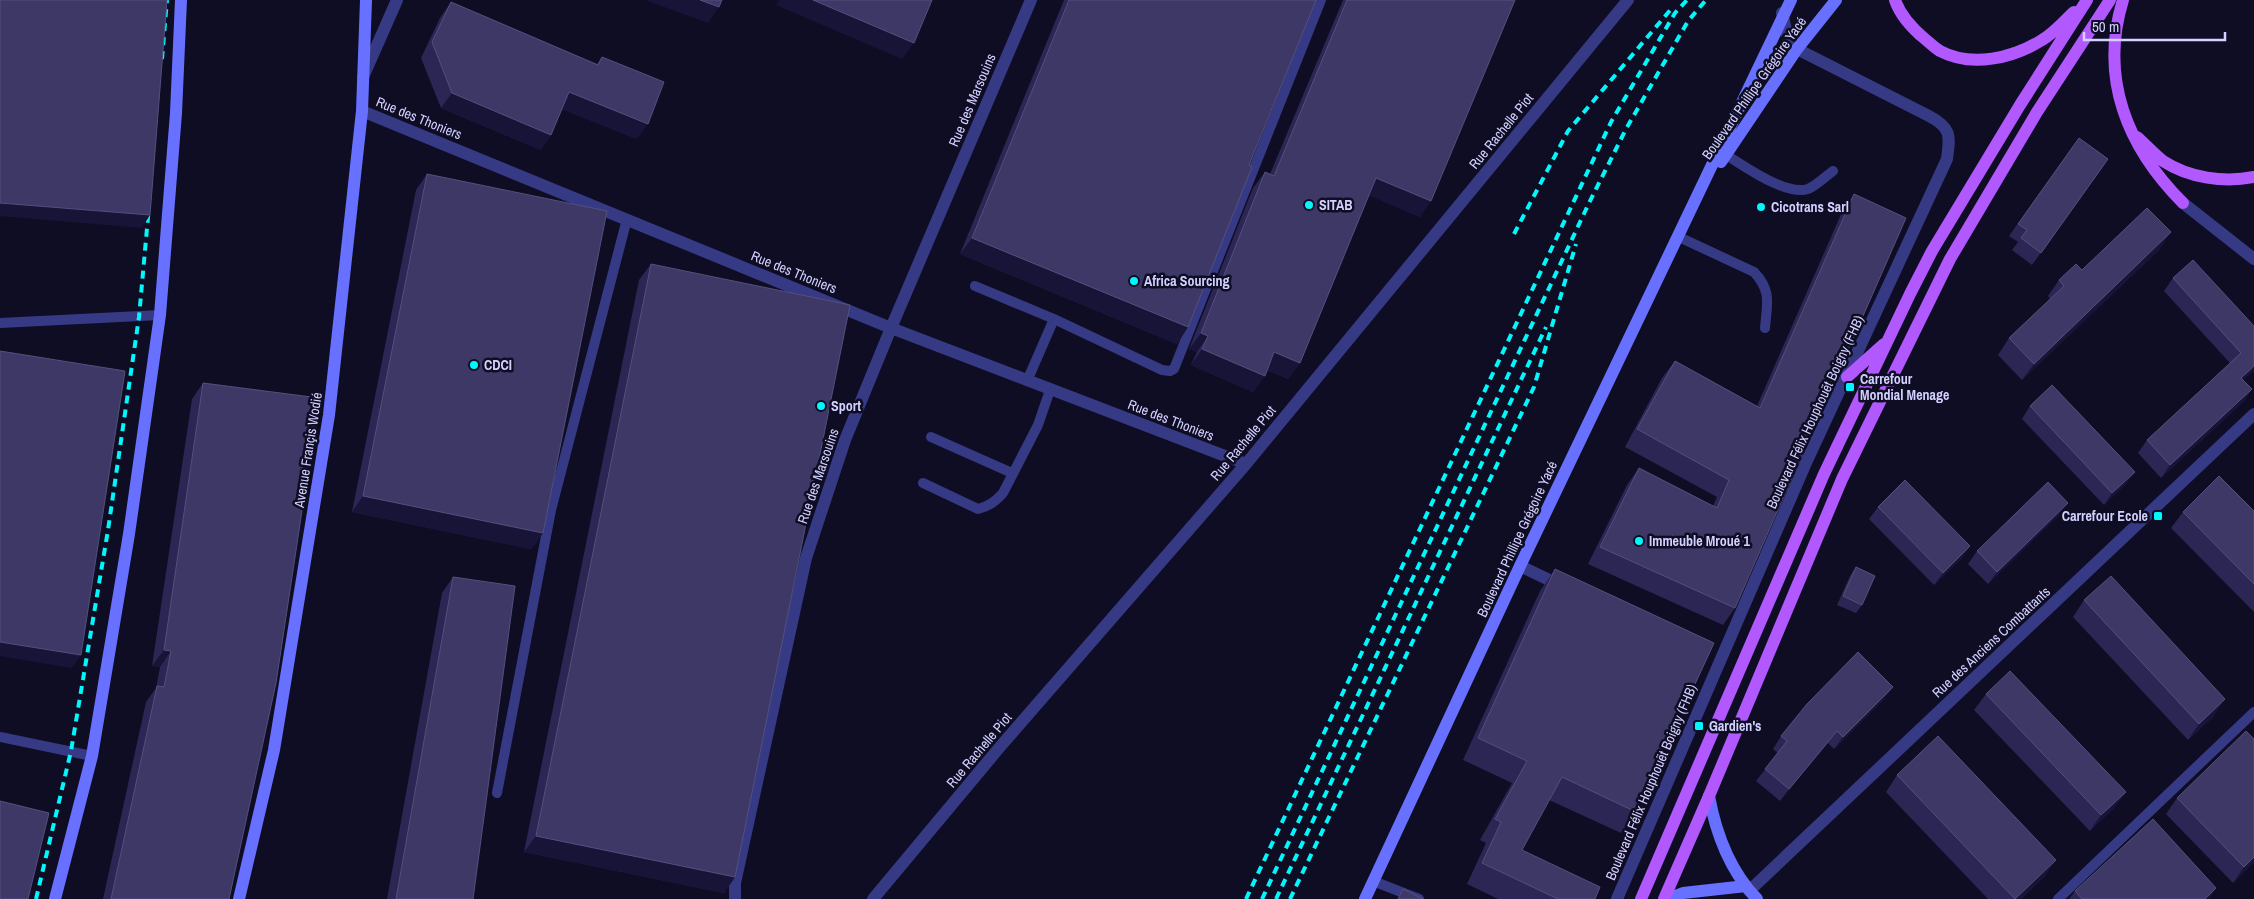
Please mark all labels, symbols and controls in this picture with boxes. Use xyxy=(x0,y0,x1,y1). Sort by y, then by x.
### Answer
scale bar xyxy=(2084,10,2225,42)
street label: Boulevard Phillipe Grégoire Yacé xyxy=(1698,13,1810,163)
text: 50 m xyxy=(2092,16,2119,37)
street label: Rue des Marsouins xyxy=(944,50,1000,149)
street label: Rue Rachelle Piot xyxy=(1465,89,1537,173)
street label: Rue des Thoniers xyxy=(373,93,465,143)
place label: SITAB xyxy=(1319,196,1353,214)
place label: Cicotrans Sarl xyxy=(1771,198,1849,216)
marker: SITAB xyxy=(1303,199,1315,211)
marker: Cicotrans Sarl xyxy=(1755,201,1767,213)
street label: Rue des Thoniers xyxy=(748,247,840,297)
place label: Africa Sourcing xyxy=(1144,272,1229,290)
marker: Africa Sourcing xyxy=(1128,275,1140,287)
street label: Boulevard Félix Houphouët Boigny (FHB) xyxy=(1762,312,1868,512)
place label: CDCI xyxy=(484,356,512,374)
marker: CDCI xyxy=(468,359,480,371)
place label: Carrefour Mondial Menage xyxy=(1860,370,1949,404)
marker: Carrefour Mondial Menage xyxy=(1844,381,1856,393)
street label: Avenue Françis Wodié xyxy=(290,391,326,510)
street label: Rue des Thoniers xyxy=(1125,395,1217,445)
place label: Sport xyxy=(831,397,861,415)
marker: Sport xyxy=(815,400,827,412)
street label: Rue Rachelle Piot xyxy=(1206,402,1280,484)
street label: Rue des Marsouins xyxy=(793,426,843,526)
street label: Boulevard Phillipe Grégoire Yacé xyxy=(1473,458,1561,620)
place label: Carrefour Ecole xyxy=(2062,507,2148,525)
marker: Carrefour Ecole xyxy=(2152,510,2164,522)
place label: Immeuble Mroué 1 xyxy=(1649,532,1750,550)
marker: Immeuble Mroué 1 xyxy=(1633,535,1645,547)
street label: Rue des Anciens Combattants xyxy=(1928,582,2054,701)
street label: Boulevard Félix Houphouët Boigny (FHB) xyxy=(1601,681,1701,883)
street label: Rue Rachelle Piot xyxy=(942,709,1016,791)
place label: Gardien's xyxy=(1709,717,1762,735)
marker: Gardien's xyxy=(1693,720,1705,732)

